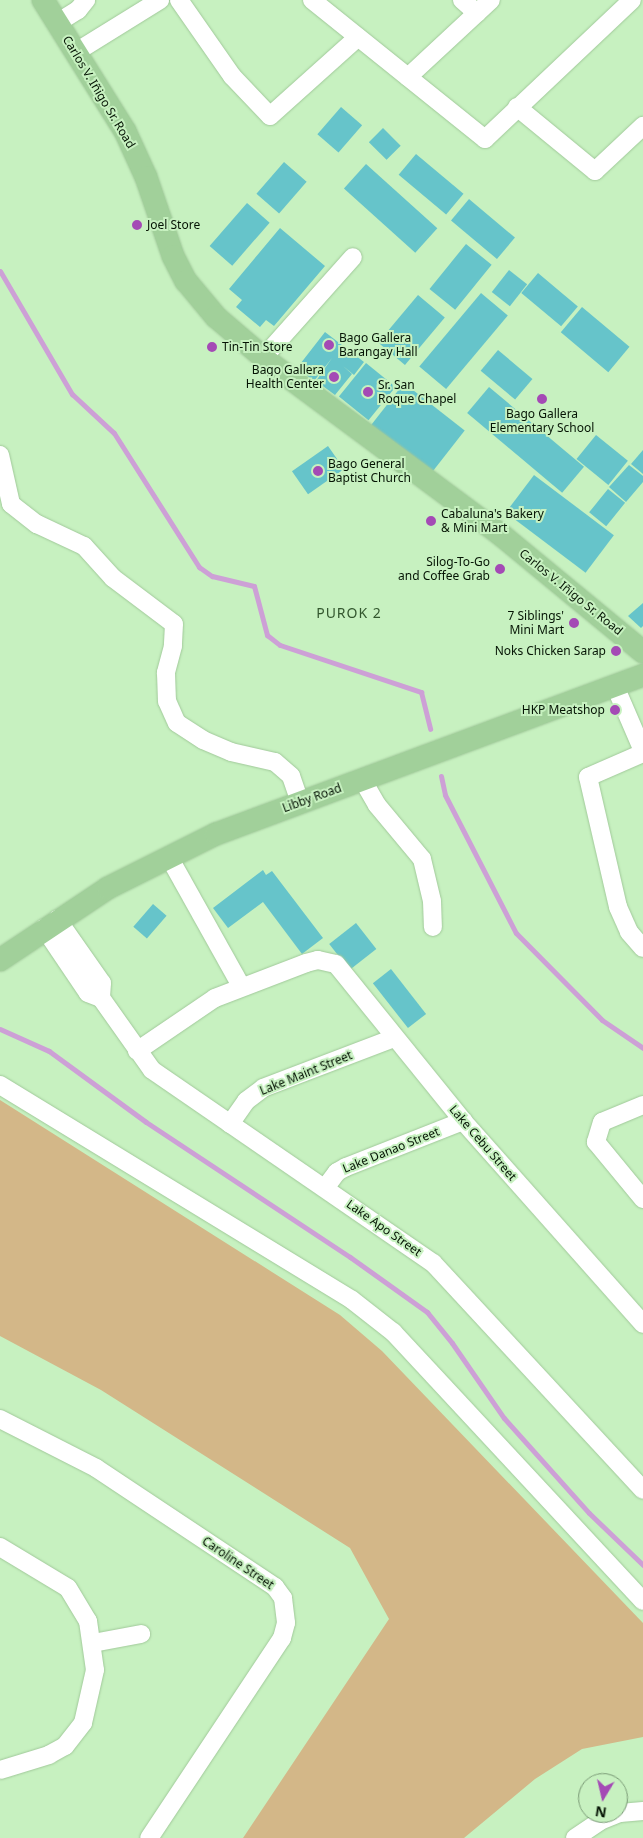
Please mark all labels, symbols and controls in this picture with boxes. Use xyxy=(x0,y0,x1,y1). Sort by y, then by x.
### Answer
street label: Carlos V. Iñigo Sr. Road xyxy=(60,33,138,151)
place label: Joel Store xyxy=(147,218,200,232)
marker: Joel Store xyxy=(131,219,143,231)
place label: Bago Gallera Barangay Hall xyxy=(339,331,418,359)
marker: Bago Gallera Barangay Hall xyxy=(323,339,335,351)
place label: Tin-Tin Store xyxy=(222,340,293,354)
marker: Tin-Tin Store xyxy=(206,341,218,353)
place label: Bago Gallera Health Center xyxy=(246,363,324,391)
marker: Bago Gallera Health Center xyxy=(328,371,340,383)
place label: Sr. San Roque Chapel xyxy=(378,378,456,406)
marker: Sr. San Roque Chapel xyxy=(362,386,374,398)
marker: Bago Gallera Elementary School xyxy=(536,393,548,405)
place label: Bago Gallera Elementary School xyxy=(490,407,594,435)
place label: Bago General Baptist Church xyxy=(328,457,411,485)
marker: Bago General Baptist Church xyxy=(312,465,324,477)
place label: Cabaluna's Bakery & Mini Mart xyxy=(441,507,544,535)
marker: Cabaluna's Bakery & Mini Mart xyxy=(425,515,437,527)
street label: Carlos V. Iñigo Sr. Road xyxy=(517,546,625,638)
place label: Silog-To-Go and Coffee Grab xyxy=(398,555,490,583)
marker: Silog-To-Go and Coffee Grab xyxy=(494,563,506,575)
district label: PUROK 2 xyxy=(315,605,383,621)
place label: 7 Siblings' Mini Mart xyxy=(508,609,564,637)
marker: 7 Siblings' Mini Mart xyxy=(568,617,580,629)
place label: Noks Chicken Sarap xyxy=(495,644,606,658)
marker: Noks Chicken Sarap xyxy=(610,645,622,657)
place label: HKP Meatshop xyxy=(522,703,605,717)
marker: HKP Meatshop xyxy=(609,704,621,716)
street label: Libby Road xyxy=(280,781,344,815)
street label: Lake Maint Street xyxy=(258,1048,354,1098)
street label: Lake Cebu Street xyxy=(446,1102,520,1184)
street label: Lake Danao Street xyxy=(341,1124,441,1176)
street label: Lake Apo Street xyxy=(344,1197,424,1259)
street label: Caroline Street xyxy=(199,1534,277,1592)
north arrow xyxy=(578,1773,628,1823)
text: N xyxy=(594,1802,608,1823)

